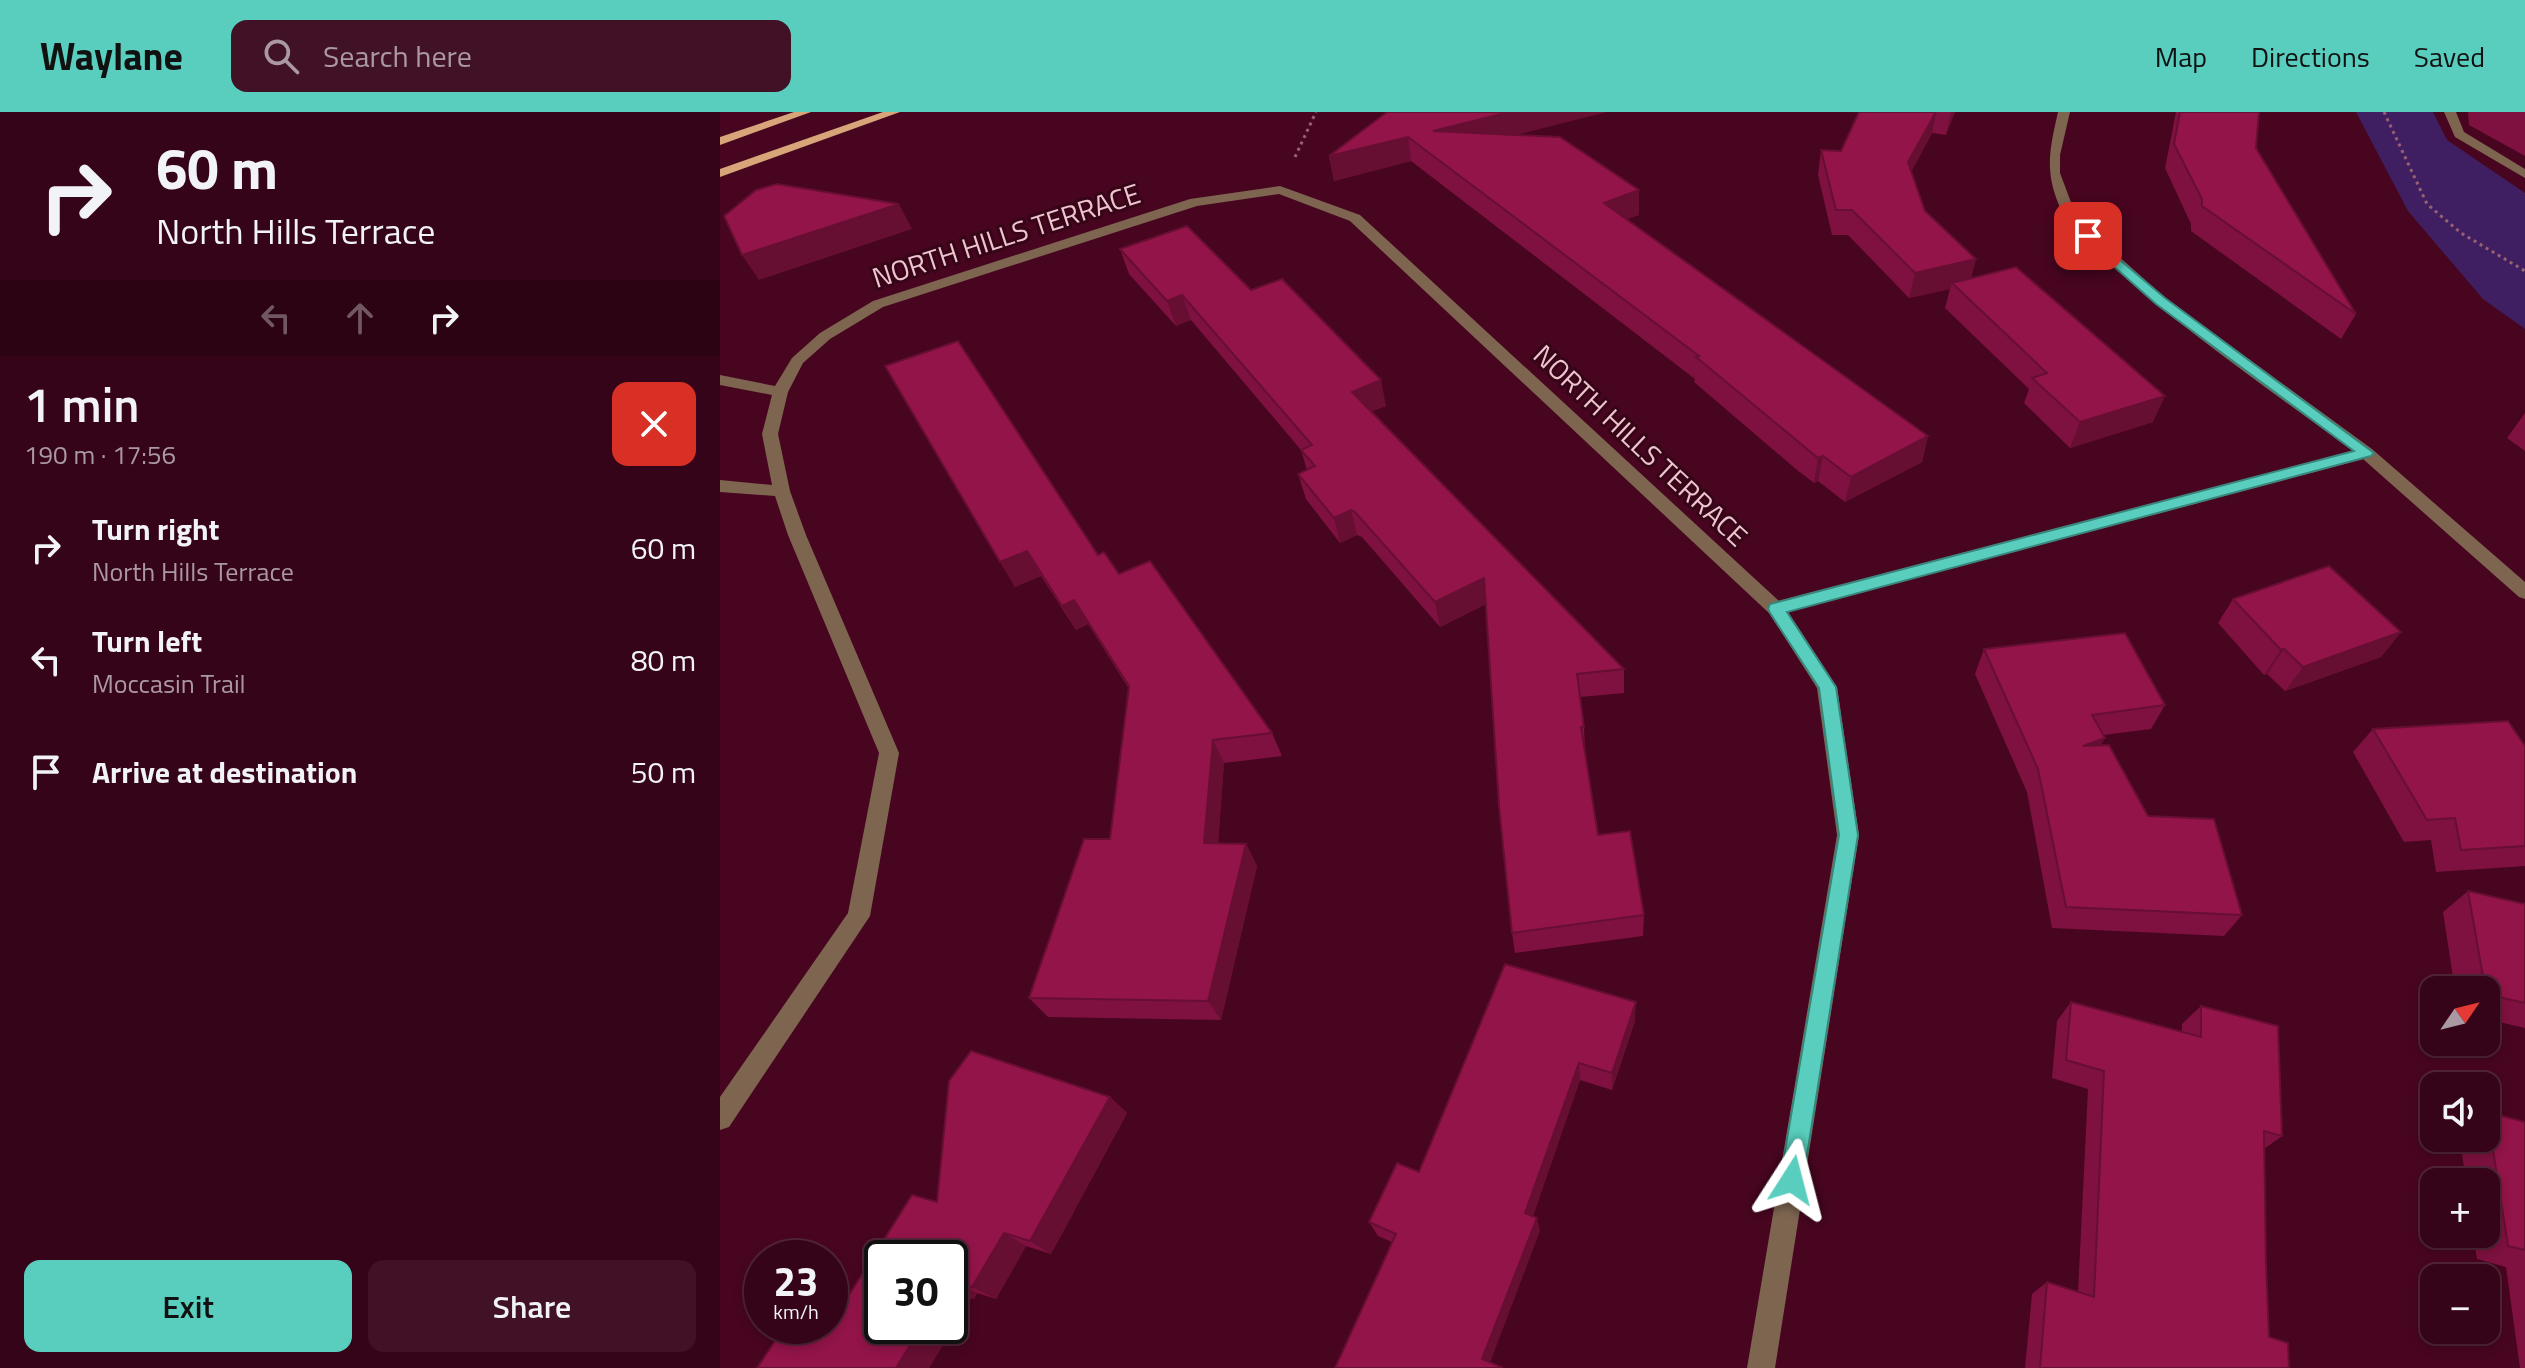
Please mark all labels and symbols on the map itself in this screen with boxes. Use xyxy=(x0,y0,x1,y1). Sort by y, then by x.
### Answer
street label: NORTH HILLS TERRACE xyxy=(866,171,1146,299)
pin xyxy=(2054,202,2122,270)
street label: NORTH HILLS TERRACE xyxy=(1524,334,1758,556)
north arrow xyxy=(2420,976,2500,1056)
position arrow xyxy=(1750,1138,1834,1222)
speed limit sign: 30 xyxy=(864,1240,968,1344)

